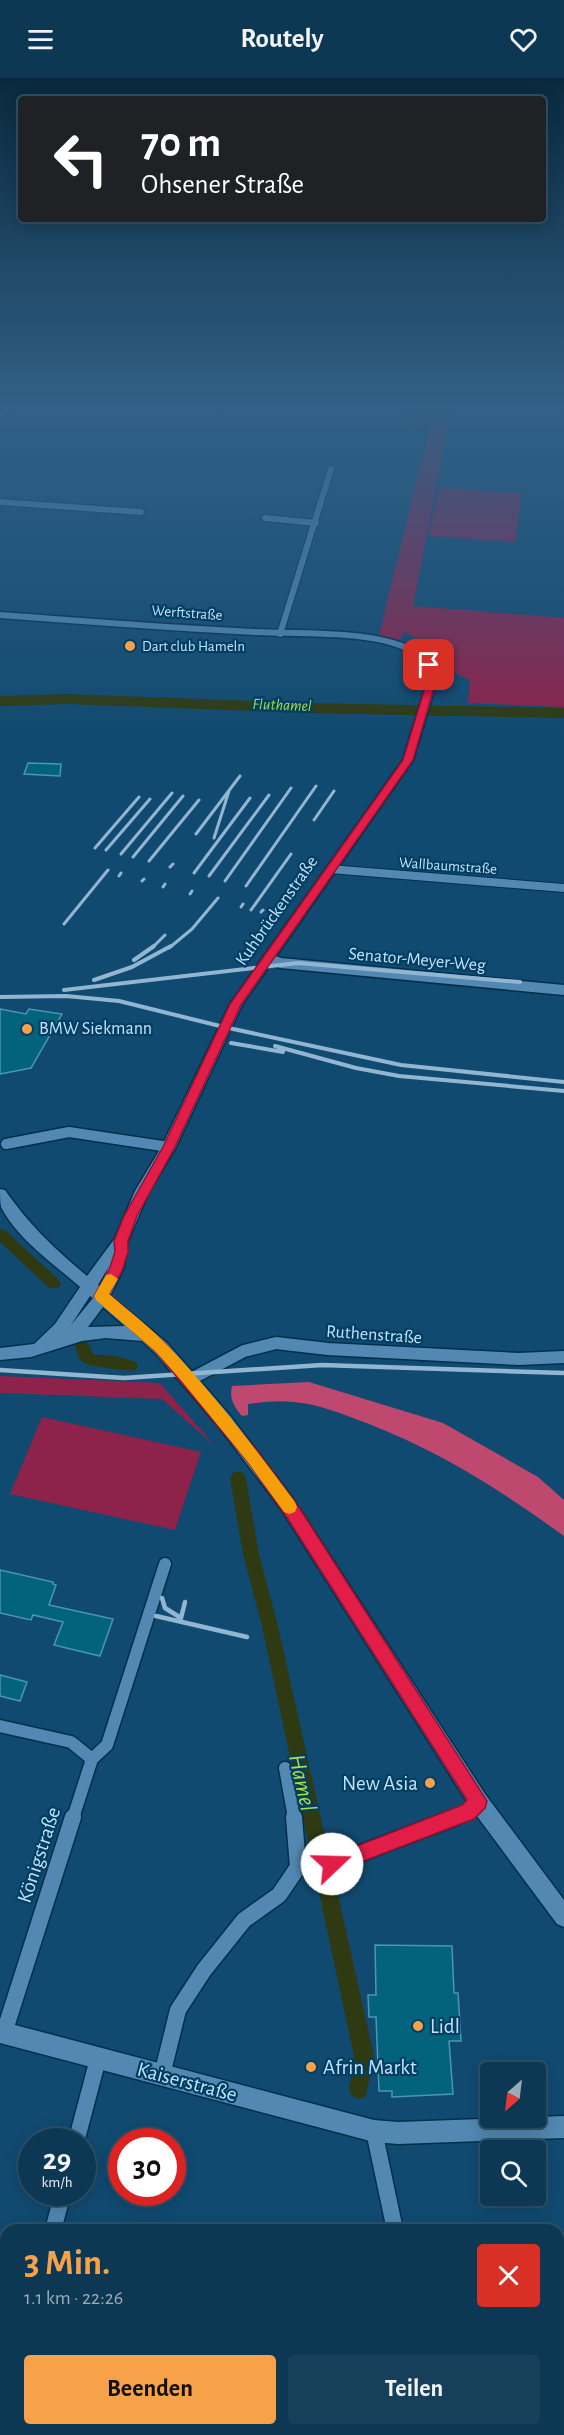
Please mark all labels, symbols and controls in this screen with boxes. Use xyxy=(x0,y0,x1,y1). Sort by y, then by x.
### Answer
icon: menu xyxy=(24,23,57,56)
icon: heart xyxy=(507,23,540,56)
text: Routely xyxy=(240,25,324,52)
icon: left xyxy=(42,120,120,198)
text: 70 m xyxy=(141,122,221,164)
text: Ohsener Straße xyxy=(141,171,304,198)
street label: Werftstraße xyxy=(151,603,223,623)
marker: Dart club Hameln xyxy=(123,639,137,653)
place label: Dart club Hameln xyxy=(142,639,245,654)
pin xyxy=(403,639,454,690)
icon: arrive xyxy=(412,648,445,681)
water label: Fluthamel xyxy=(252,696,312,714)
street label: Kuhbrückenstraße xyxy=(233,853,321,969)
street label: Wallbaumstraße xyxy=(398,855,498,877)
street label: Senator-Meyer-Weg xyxy=(348,945,487,975)
place label: BMW Siekmann xyxy=(39,1020,152,1038)
marker: BMW Siekmann xyxy=(20,1022,34,1036)
street label: Ruthenstraße xyxy=(325,1323,423,1347)
water label: Hamel xyxy=(284,1752,320,1814)
place label: New Asia xyxy=(342,1773,418,1794)
marker: New Asia xyxy=(423,1776,437,1790)
street label: Königstraße xyxy=(14,1805,64,1905)
position arrow xyxy=(300,1832,364,1896)
place label: Lidl xyxy=(430,2016,460,2037)
marker: Lidl xyxy=(411,2019,425,2033)
place label: Afrin Markt xyxy=(323,2057,417,2078)
street label: Kaiserstraße xyxy=(135,2059,239,2105)
marker: Afrin Markt xyxy=(304,2060,318,2074)
north arrow xyxy=(480,2062,546,2128)
map controls xyxy=(480,2062,546,2206)
speed limit sign: 30 xyxy=(108,2128,186,2206)
button: search xyxy=(480,2140,546,2206)
text: 29 xyxy=(43,2145,71,2175)
text: km/h xyxy=(42,2175,72,2190)
button: close xyxy=(477,2244,540,2307)
text: 3 Min. xyxy=(24,2245,110,2281)
text: 1.1 km · 22:26 xyxy=(24,2288,123,2308)
button: Beenden xyxy=(24,2355,276,2424)
button: Teilen xyxy=(288,2355,540,2424)

